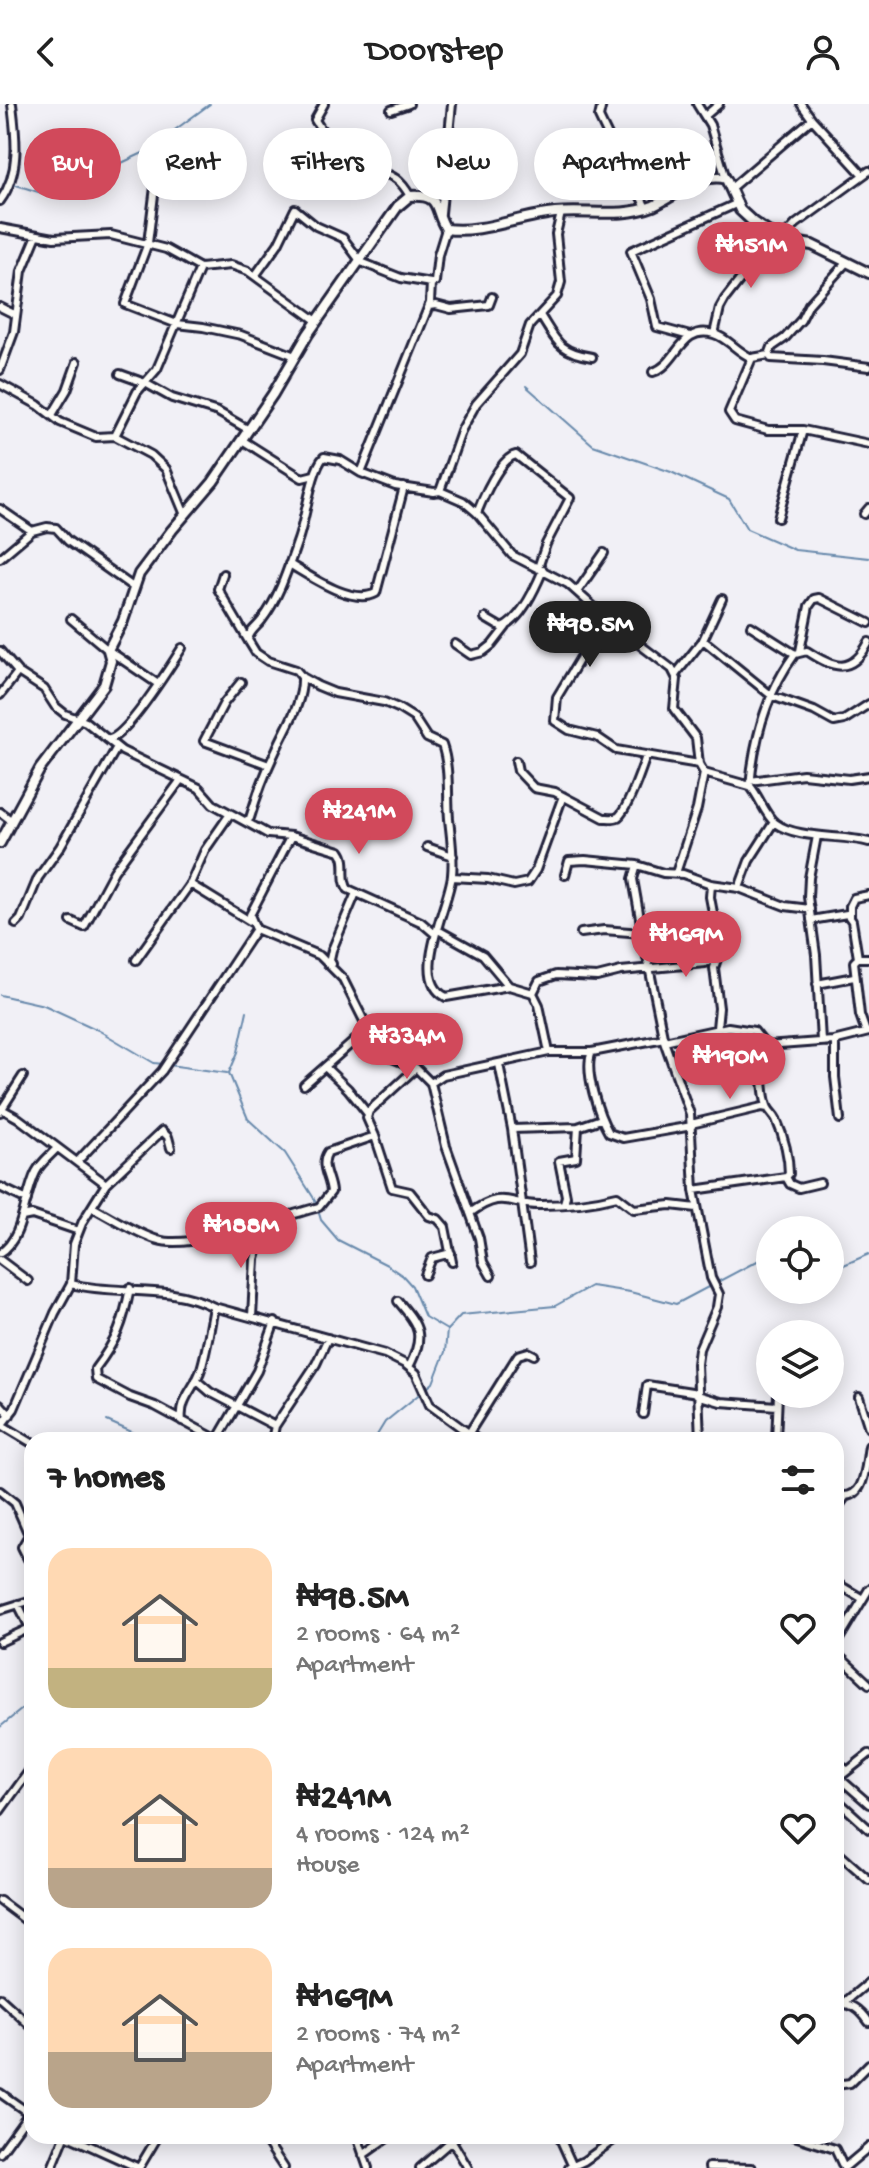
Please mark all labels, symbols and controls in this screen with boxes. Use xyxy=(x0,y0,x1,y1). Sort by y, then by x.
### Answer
icon: back xyxy=(24,30,68,74)
icon: person xyxy=(801,30,845,74)
text: Doorstep xyxy=(366,31,503,74)
chip: Buy xyxy=(24,128,121,200)
chip: Rent xyxy=(137,128,247,200)
chip: Filters xyxy=(263,128,392,200)
chip: New xyxy=(408,128,518,200)
chip: Apartment xyxy=(534,128,716,200)
pin: ₦151M xyxy=(695,222,807,290)
text: ₦151M xyxy=(715,232,787,263)
pin: ₦98.5M xyxy=(525,601,655,669)
text: ₦98.5M xyxy=(547,611,633,642)
pin: ₦241M xyxy=(303,788,415,856)
text: ₦241M xyxy=(323,798,395,829)
pin: ₦169M xyxy=(630,911,742,979)
text: ₦169M xyxy=(649,921,723,952)
pin: ₦334M xyxy=(351,1013,463,1081)
text: ₦334M xyxy=(369,1023,445,1054)
pin: ₦190M xyxy=(674,1033,786,1101)
text: ₦190M xyxy=(692,1043,768,1074)
pin: ₦188M xyxy=(185,1202,297,1270)
text: ₦188M xyxy=(203,1212,279,1243)
map controls xyxy=(756,1216,844,1408)
button: locate xyxy=(756,1216,844,1304)
button: layers xyxy=(756,1320,844,1408)
icon: filters xyxy=(776,1458,820,1502)
text: 7 homes xyxy=(48,1460,164,1500)
icon: home xyxy=(112,1580,208,1676)
text: ₦98.5M xyxy=(296,1580,408,1620)
icon: heart xyxy=(776,1606,820,1650)
text: 2 rooms · 64 m² xyxy=(296,1620,460,1651)
text: Apartment xyxy=(296,1651,413,1682)
icon: home xyxy=(112,1780,208,1876)
text: ₦241M xyxy=(296,1780,391,1820)
icon: heart xyxy=(776,1806,820,1850)
text: 4 rooms · 124 m² xyxy=(296,1820,470,1851)
text: House xyxy=(296,1851,360,1882)
icon: home xyxy=(112,1980,208,2076)
text: ₦169M xyxy=(296,1980,392,2020)
icon: heart xyxy=(776,2006,820,2050)
text: 2 rooms · 74 m² xyxy=(296,2020,460,2051)
text: Apartment xyxy=(296,2051,413,2082)

